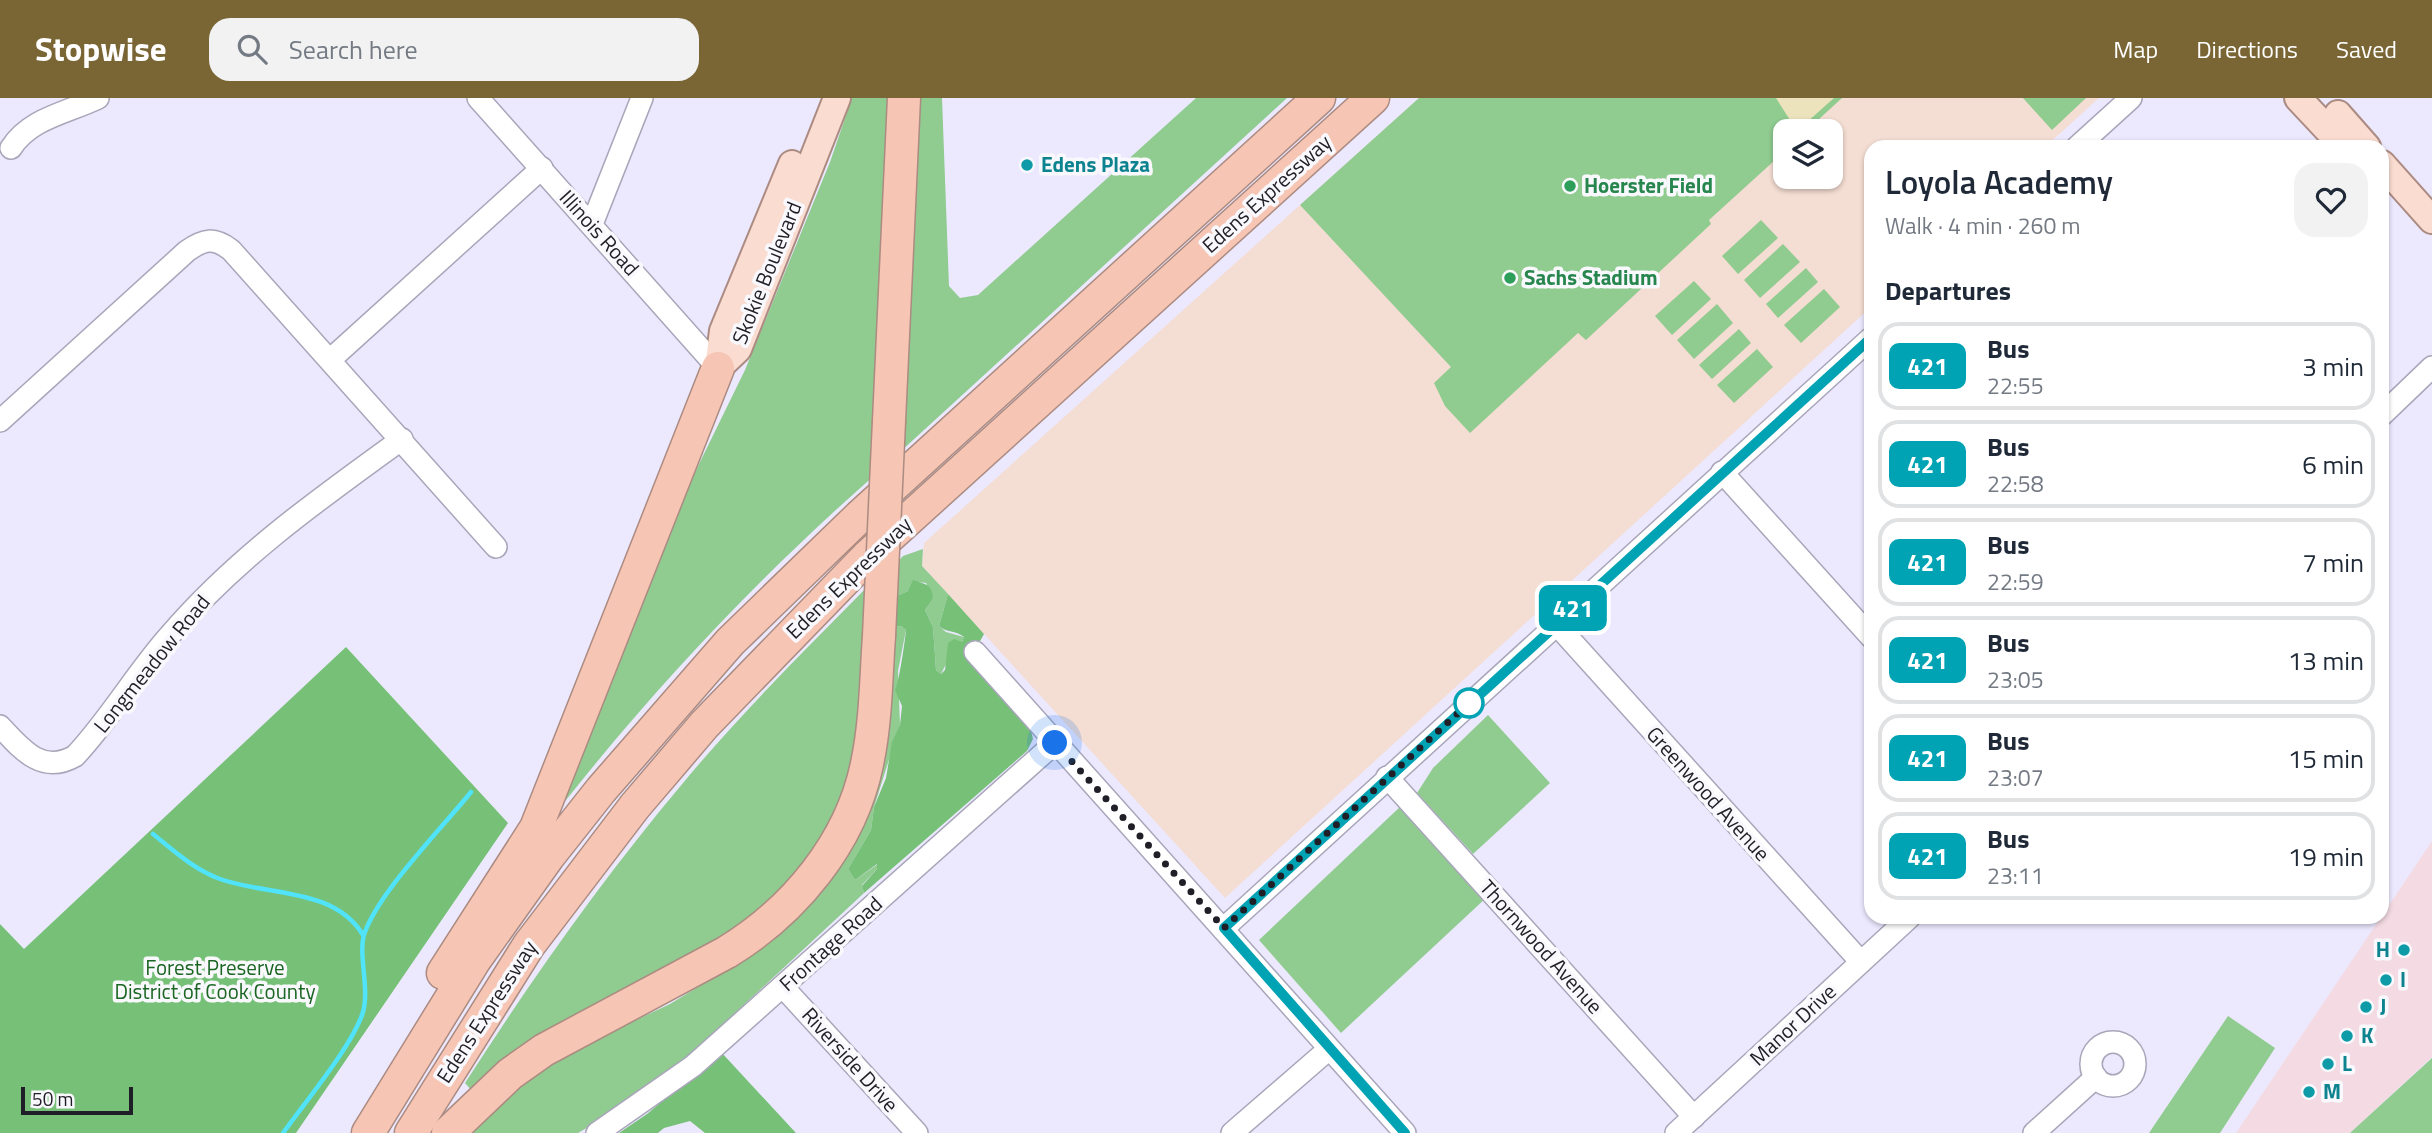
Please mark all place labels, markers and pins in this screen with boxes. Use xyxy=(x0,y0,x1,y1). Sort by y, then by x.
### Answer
place label: Edens Plaza xyxy=(1041,148,1150,180)
marker: Edens Plaza xyxy=(1019,157,1035,173)
place label: Hoerster Field xyxy=(1584,169,1713,201)
marker: Hoerster Field xyxy=(1562,178,1578,194)
place label: Sachs Stadium xyxy=(1524,261,1658,293)
marker: Sachs Stadium xyxy=(1502,270,1518,286)
unlabelled marker xyxy=(1454,688,1484,718)
place label: H xyxy=(2376,933,2390,965)
marker: H xyxy=(2396,942,2412,958)
place label: I xyxy=(2400,963,2406,995)
marker: I xyxy=(2378,972,2394,988)
place label: J xyxy=(2380,990,2386,1022)
marker: J xyxy=(2358,999,2374,1015)
place label: K xyxy=(2361,1019,2374,1051)
marker: K xyxy=(2339,1028,2355,1044)
place label: L xyxy=(2342,1047,2352,1079)
marker: L xyxy=(2320,1056,2336,1072)
place label: M xyxy=(2323,1075,2341,1107)
marker: M xyxy=(2301,1084,2317,1100)

